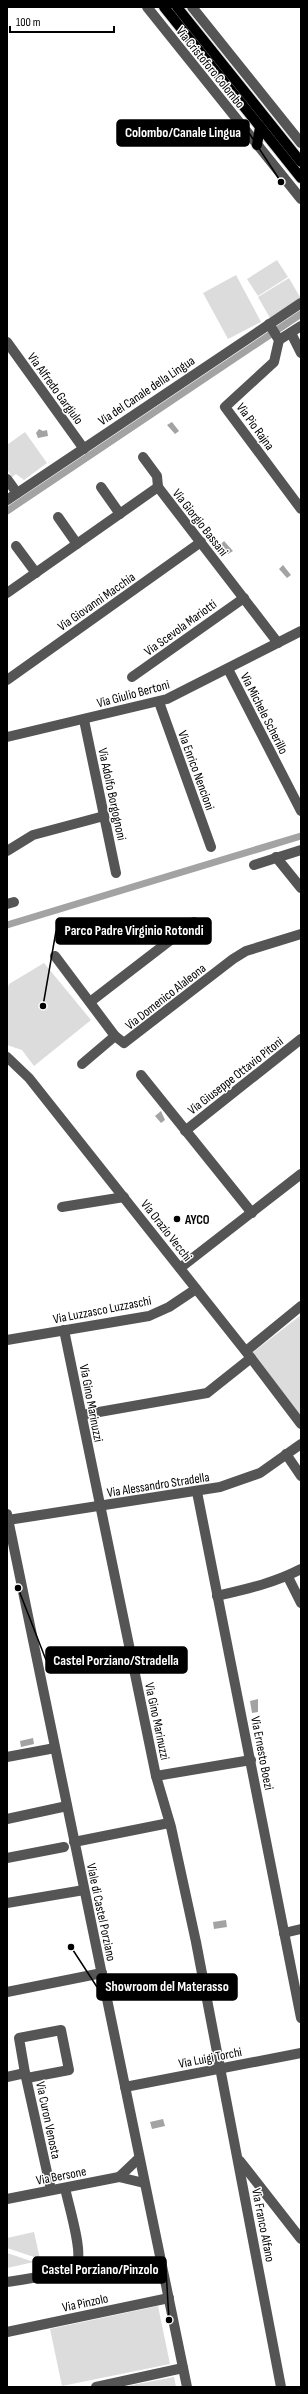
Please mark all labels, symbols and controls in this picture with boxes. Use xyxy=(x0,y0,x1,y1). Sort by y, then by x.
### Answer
scale bar xyxy=(10,8,114,34)
text: 100 m xyxy=(16,15,41,30)
street label: Via Cristoforo Colombo xyxy=(173,24,248,112)
callout: Colombo/Canale Lingua xyxy=(117,120,249,146)
text: Colombo/Canale Lingua xyxy=(125,124,241,141)
street label: Via Alfredo Gargiulo xyxy=(24,350,87,427)
street label: Via del Canale della Lingua xyxy=(95,353,198,429)
street label: Via Pio Rajna xyxy=(233,400,278,453)
street label: Via Giorgio Bassani xyxy=(169,486,231,559)
street label: Via Giovanni Macchia xyxy=(55,569,138,634)
street label: Via Scevola Mariotti xyxy=(141,596,220,659)
street label: Via Michele Scherillo xyxy=(237,670,291,757)
street label: Via Giulio Bertoni xyxy=(95,677,171,711)
street label: Via Enrico Nencioni xyxy=(174,728,218,812)
street label: Via Adolfo Borgognoni xyxy=(94,747,130,842)
callout: Parco Padre Virginio Rotondi xyxy=(56,918,211,944)
text: Parco Padre Virginio Rotondi xyxy=(64,922,204,939)
street label: Via Domenico Alaleona xyxy=(122,960,209,1033)
street label: Via Giuseppe Ottavio Pitoni xyxy=(185,1034,287,1118)
street label: Via Orazio Vecchi xyxy=(137,1197,195,1265)
place label: AYCO xyxy=(184,1212,210,1228)
marker: AYCO xyxy=(172,1214,182,1224)
street label: Via Luzzasco Luzzaschi xyxy=(52,1293,153,1327)
street label: Via Gino Marinuzzi xyxy=(76,1363,106,1443)
street label: Via Alessandro Stradella xyxy=(106,1469,210,1501)
callout: Castel Porziano/Stradella xyxy=(46,1647,187,1673)
text: Castel Porziano/Stradella xyxy=(53,1652,179,1669)
street label: Via Gino Marinuzzi xyxy=(141,1681,173,1761)
street label: Via Ernesto Boezi xyxy=(247,1715,277,1791)
street label: Viale di Castel Porziano xyxy=(83,1862,119,1963)
callout: Showroom del Materasso xyxy=(97,1974,237,2000)
text: Showroom del Materasso xyxy=(105,1978,229,1995)
street label: Via Luigi Torchi xyxy=(177,2044,243,2072)
street label: Via Curon Venosta xyxy=(32,2080,64,2160)
street label: Via Bersone xyxy=(35,2163,88,2189)
street label: Via Franco Alfano xyxy=(248,2187,278,2263)
callout: Castel Porziano/Pinzolo xyxy=(33,2257,166,2283)
text: Castel Porziano/Pinzolo xyxy=(41,2261,159,2278)
street label: Via Pinzolo xyxy=(61,2290,110,2316)

